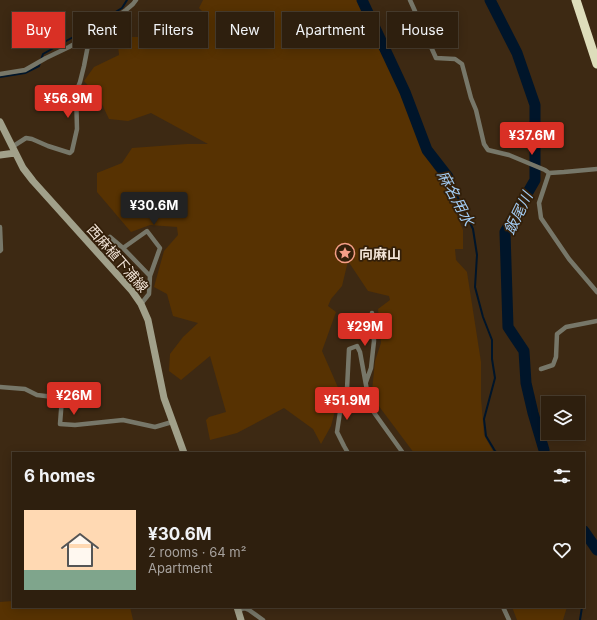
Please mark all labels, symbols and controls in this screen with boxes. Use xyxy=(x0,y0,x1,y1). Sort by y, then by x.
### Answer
chip: Buy xyxy=(12,12,65,48)
chip: Rent xyxy=(73,12,131,48)
chip: Filters xyxy=(139,12,208,48)
chip: New xyxy=(216,12,274,48)
chip: Apartment xyxy=(282,12,379,48)
chip: House xyxy=(387,12,458,48)
pin: ¥56.9M xyxy=(35,85,101,119)
text: ¥56.9M xyxy=(44,90,92,106)
pin: ¥37.6M xyxy=(499,122,565,156)
text: ¥37.6M xyxy=(509,127,555,143)
water label: 麻名用水 xyxy=(434,167,479,231)
water label: 飯尾川 xyxy=(500,187,537,237)
pin: ¥30.6M xyxy=(121,192,187,226)
text: ¥30.6M xyxy=(130,197,178,213)
street label: 西麻植下浦線 xyxy=(84,221,152,295)
place icon: 向麻山 xyxy=(334,242,356,264)
place label: 向麻山 xyxy=(359,245,401,262)
pin: ¥29M xyxy=(341,313,389,347)
text: ¥29M xyxy=(347,318,383,334)
pin: ¥26M xyxy=(50,382,98,416)
text: ¥26M xyxy=(56,387,92,403)
pin: ¥51.9M xyxy=(314,387,380,421)
text: ¥51.9M xyxy=(324,392,370,408)
map controls xyxy=(541,396,585,440)
button: layers xyxy=(541,396,585,440)
icon: filters xyxy=(551,465,573,487)
text: 6 homes xyxy=(24,466,95,486)
text: ¥30.6M xyxy=(148,524,212,544)
icon: home xyxy=(56,526,104,574)
icon: heart xyxy=(551,539,573,561)
text: 2 rooms · 64 m² xyxy=(148,544,246,560)
text: Apartment xyxy=(148,560,213,576)

